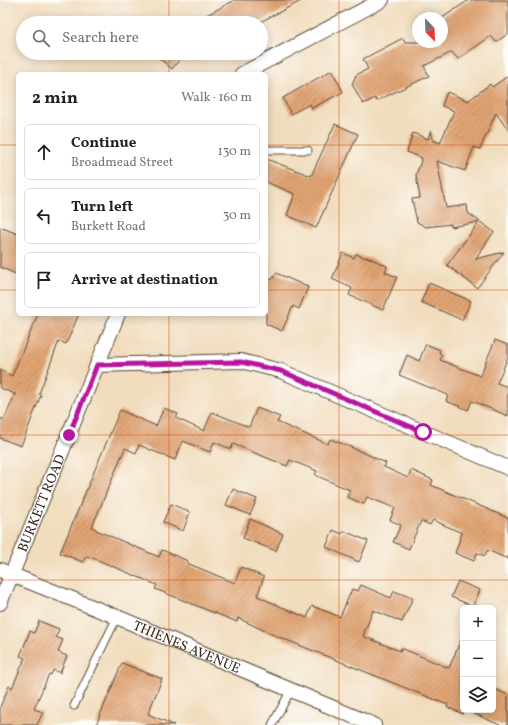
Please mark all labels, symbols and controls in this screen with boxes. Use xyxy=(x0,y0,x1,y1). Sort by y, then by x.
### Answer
north arrow xyxy=(412,12,448,48)
search box xyxy=(16,16,268,60)
icon: search xyxy=(30,27,52,49)
text: Search here xyxy=(62,28,139,49)
text: 2 min xyxy=(32,87,78,110)
text: Walk · 160 m xyxy=(181,89,252,107)
text: Continue xyxy=(71,133,136,154)
icon: ahead xyxy=(33,141,55,163)
text: 130 m xyxy=(218,143,251,161)
text: Broadmead Street xyxy=(71,154,173,172)
text: Turn left xyxy=(71,197,133,218)
icon: left xyxy=(33,205,55,227)
text: 30 m xyxy=(223,207,251,225)
text: Burkett Road xyxy=(71,218,146,236)
icon: arrive xyxy=(33,269,55,291)
text: Arrive at destination xyxy=(71,270,218,291)
route start xyxy=(414,423,432,441)
route end xyxy=(60,426,78,444)
street label: BURKETT ROAD xyxy=(14,452,71,555)
map controls xyxy=(460,605,496,713)
button: + xyxy=(460,605,496,641)
street label: THIENES AVENUE xyxy=(130,617,243,679)
button: − xyxy=(460,641,496,677)
button: layers xyxy=(460,677,496,713)

